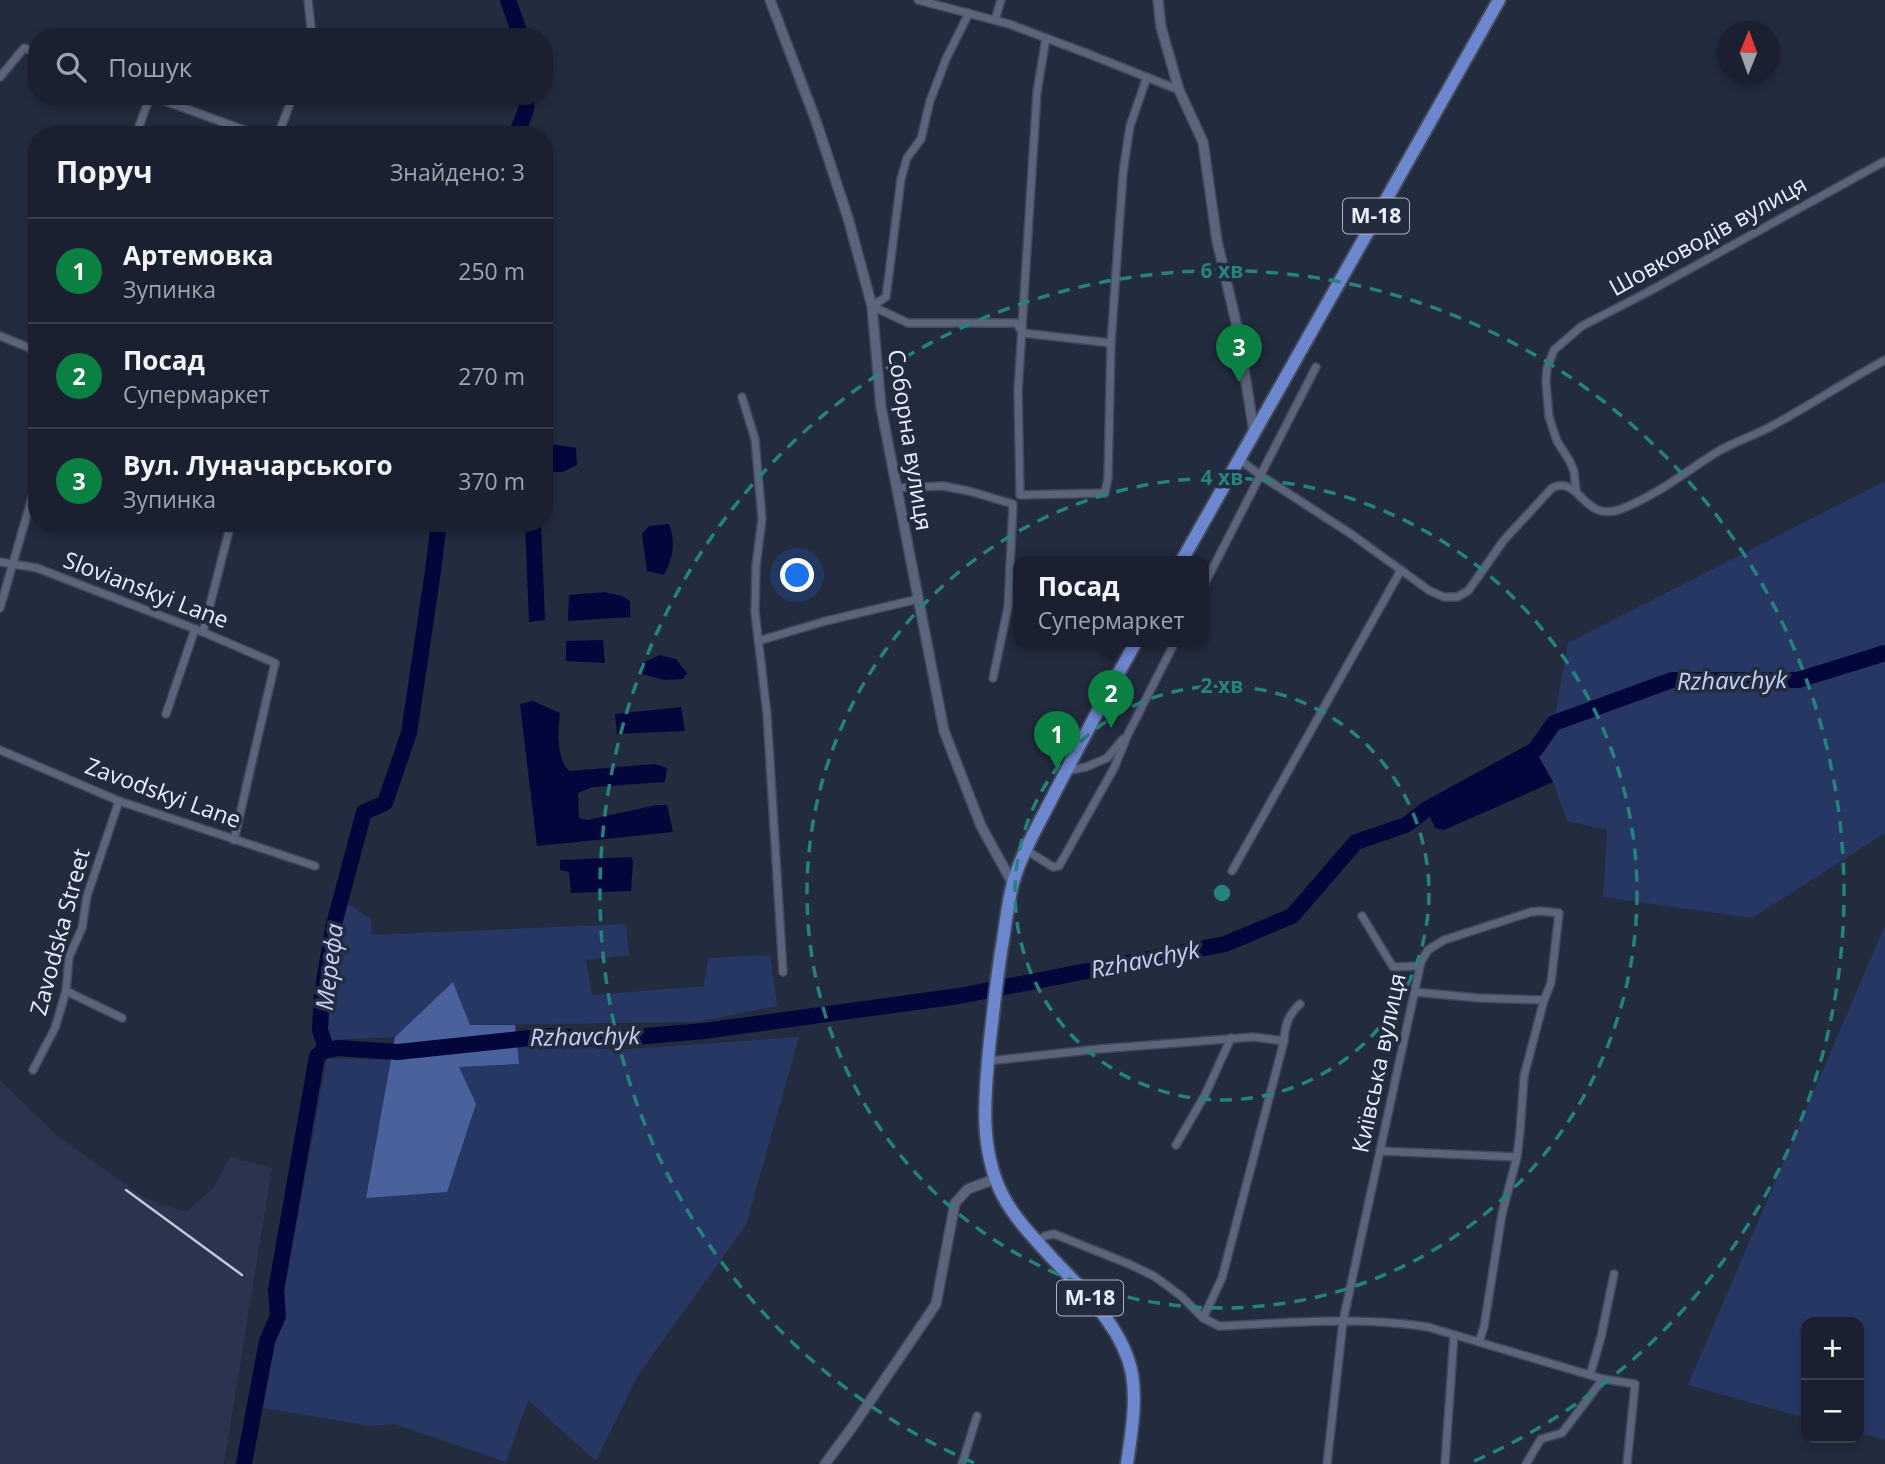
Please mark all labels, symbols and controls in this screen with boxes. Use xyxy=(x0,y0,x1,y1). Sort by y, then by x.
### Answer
north arrow xyxy=(1717,21,1780,84)
search box xyxy=(28,28,553,105)
icon: search xyxy=(52,48,90,86)
text: Пошук xyxy=(108,49,192,85)
text: Поруч xyxy=(56,151,153,192)
text: Знайдено: 3 xyxy=(390,156,525,188)
street label: Шовководів вулиця xyxy=(1603,167,1812,303)
road number: М-18 xyxy=(1343,198,1409,234)
text: Артемовка xyxy=(123,237,273,273)
text: 1 xyxy=(72,255,86,287)
text: 250 m xyxy=(458,255,525,287)
text: 6 хв xyxy=(1201,256,1243,284)
text: Зупинка xyxy=(123,273,216,305)
pin: 3 xyxy=(1216,324,1262,382)
text: Посад xyxy=(123,342,205,378)
street label: Соборна вулиця xyxy=(881,347,941,533)
text: 2 xyxy=(72,360,86,392)
text: 270 m xyxy=(458,360,525,392)
text: Супермаркет xyxy=(123,378,270,410)
text: Вул. Луначарського xyxy=(123,447,393,483)
text: 4 хв xyxy=(1201,463,1243,491)
text: 3 xyxy=(72,465,86,497)
text: 370 m xyxy=(458,465,525,497)
text: Зупинка xyxy=(123,483,216,515)
street label: Slovianskyi Lane xyxy=(59,543,234,635)
popup xyxy=(1013,556,1209,647)
your location xyxy=(780,558,814,592)
text: Посад xyxy=(1038,568,1120,604)
text: Супермаркет xyxy=(1038,604,1184,636)
water label: Rzhavchyk xyxy=(1677,662,1789,697)
pin: 2 xyxy=(1088,670,1134,728)
text: 2 хв xyxy=(1201,671,1243,699)
pin: 1 xyxy=(1034,711,1080,769)
street label: Zavodskyi Lane xyxy=(81,749,246,835)
street label: Zavodska Street xyxy=(21,845,97,1019)
centre of rings xyxy=(1210,881,1234,905)
water label: Мерефа xyxy=(307,921,350,1012)
water label: Rzhavchyk xyxy=(1087,932,1203,985)
street label: Київська вулиця xyxy=(1343,970,1413,1155)
water label: Rzhavchyk xyxy=(530,1018,642,1053)
road number: М-18 xyxy=(1057,1280,1123,1316)
map controls xyxy=(1801,1317,1864,1443)
button: + xyxy=(1801,1317,1864,1380)
button: − xyxy=(1801,1380,1864,1443)

